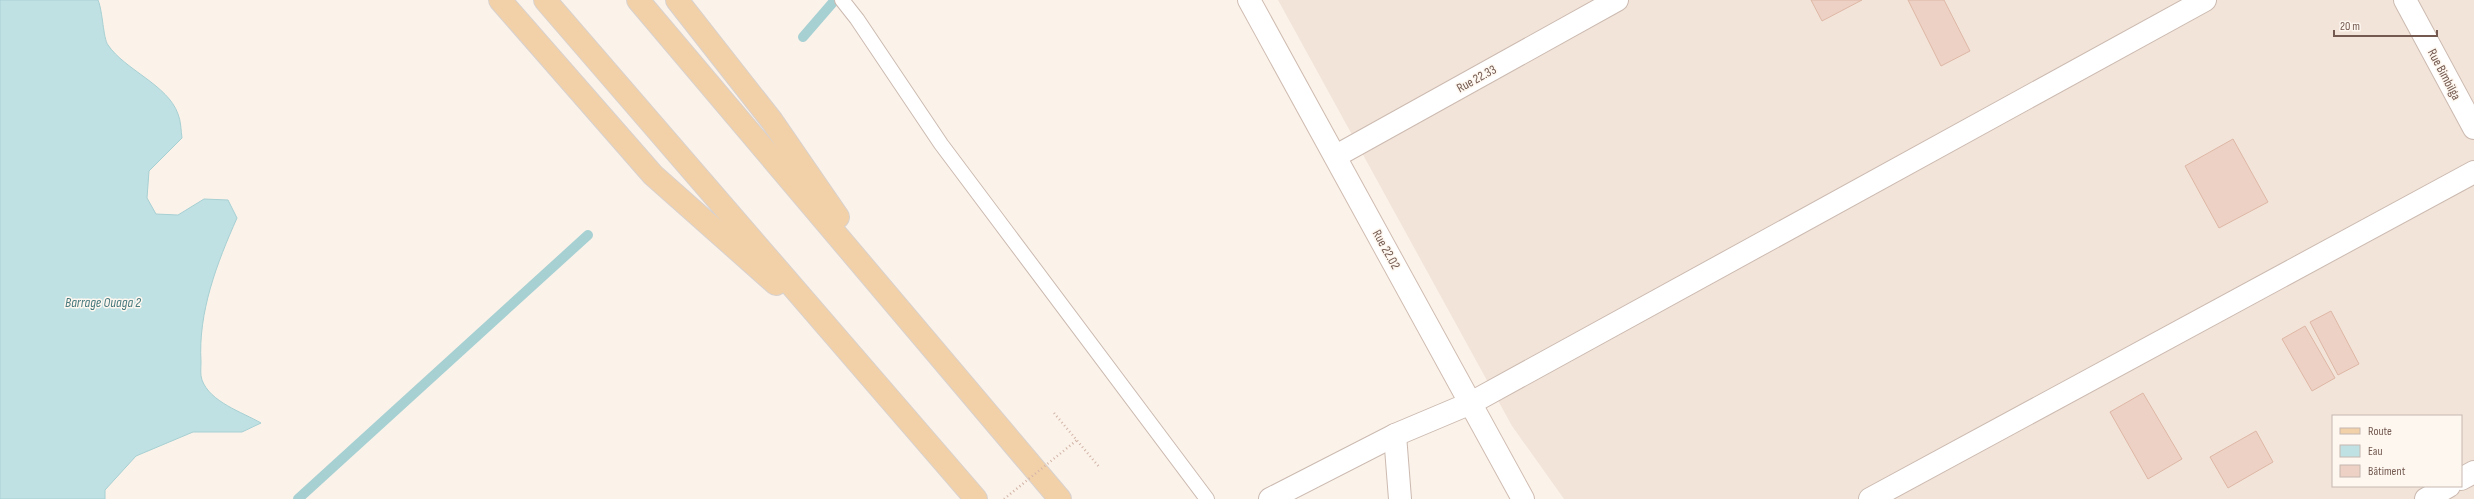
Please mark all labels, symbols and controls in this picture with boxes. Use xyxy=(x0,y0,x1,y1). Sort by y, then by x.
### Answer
scale bar xyxy=(2334,12,2437,38)
text: 20 m xyxy=(2340,19,2360,34)
street label: Rue Bimbilga xyxy=(2424,46,2464,103)
street label: Rue 22.33 xyxy=(1454,61,1499,96)
street label: Rue 22.02 xyxy=(1369,227,1403,272)
water label: Barrage Ouaga 2 xyxy=(65,294,141,311)
legend xyxy=(2332,415,2462,487)
text: Route xyxy=(2368,424,2392,439)
text: Eau xyxy=(2368,444,2382,459)
text: Bâtiment xyxy=(2368,464,2406,479)

